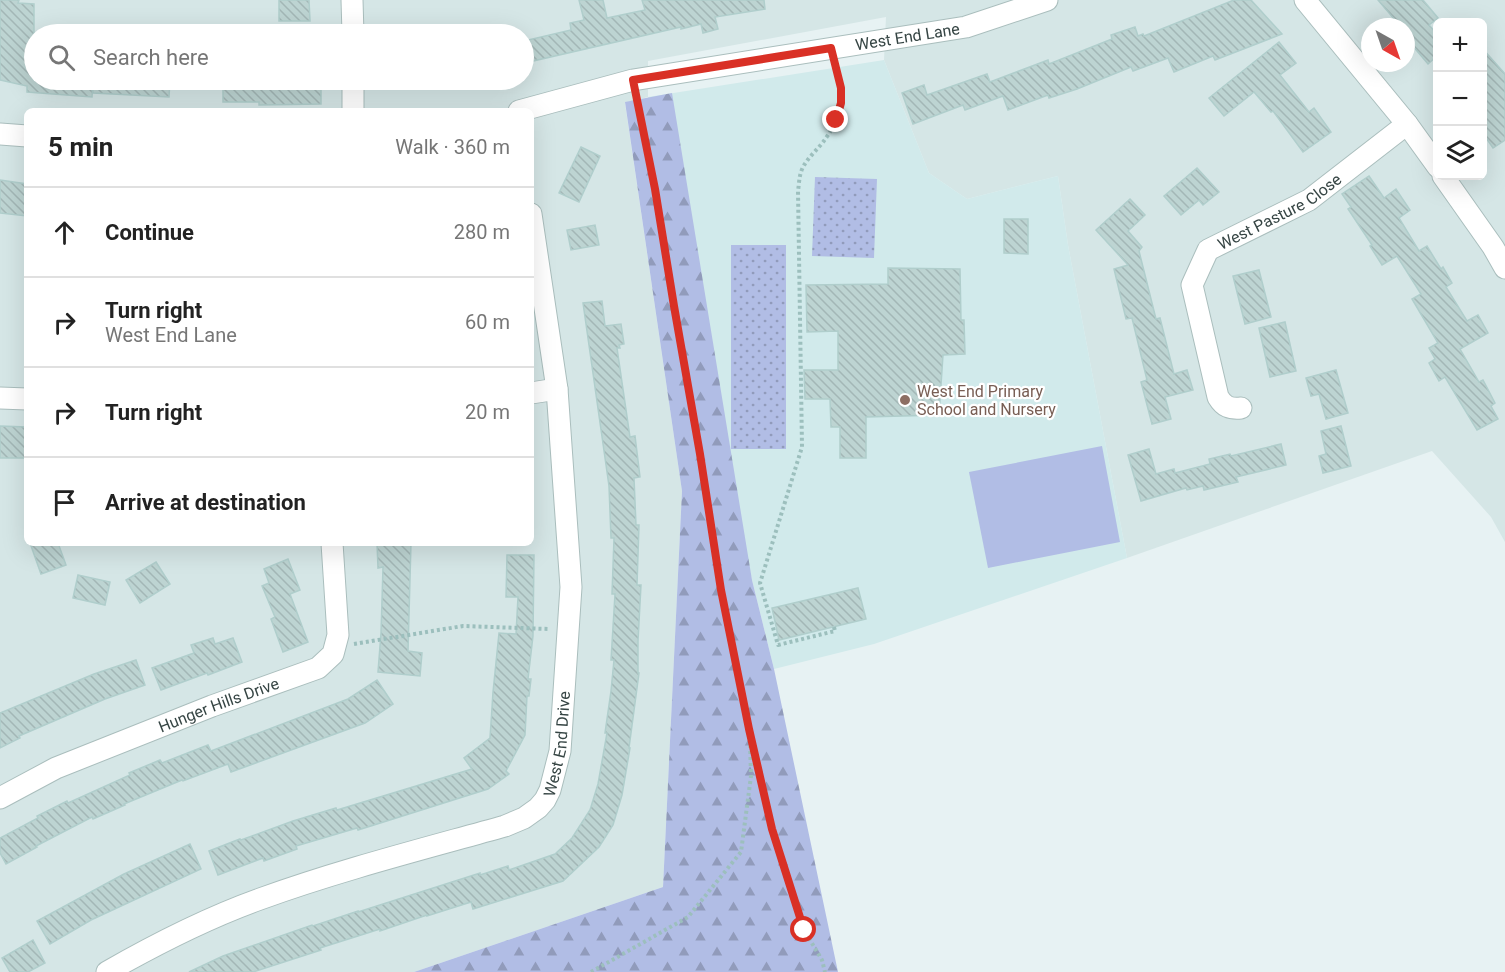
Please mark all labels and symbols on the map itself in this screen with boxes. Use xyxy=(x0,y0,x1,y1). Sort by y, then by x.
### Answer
north arrow xyxy=(1361,18,1415,72)
street label: West End Lane xyxy=(854,19,961,54)
route end xyxy=(822,106,848,132)
street label: West Pasture Close xyxy=(1215,170,1345,254)
place label: West End Primary School and Nursery xyxy=(917,382,1056,419)
marker: West End Primary School and Nursery xyxy=(898,393,912,407)
street label: Hunger Hills Drive xyxy=(156,674,281,736)
street label: West End Drive xyxy=(540,690,574,799)
route start xyxy=(790,916,816,942)

